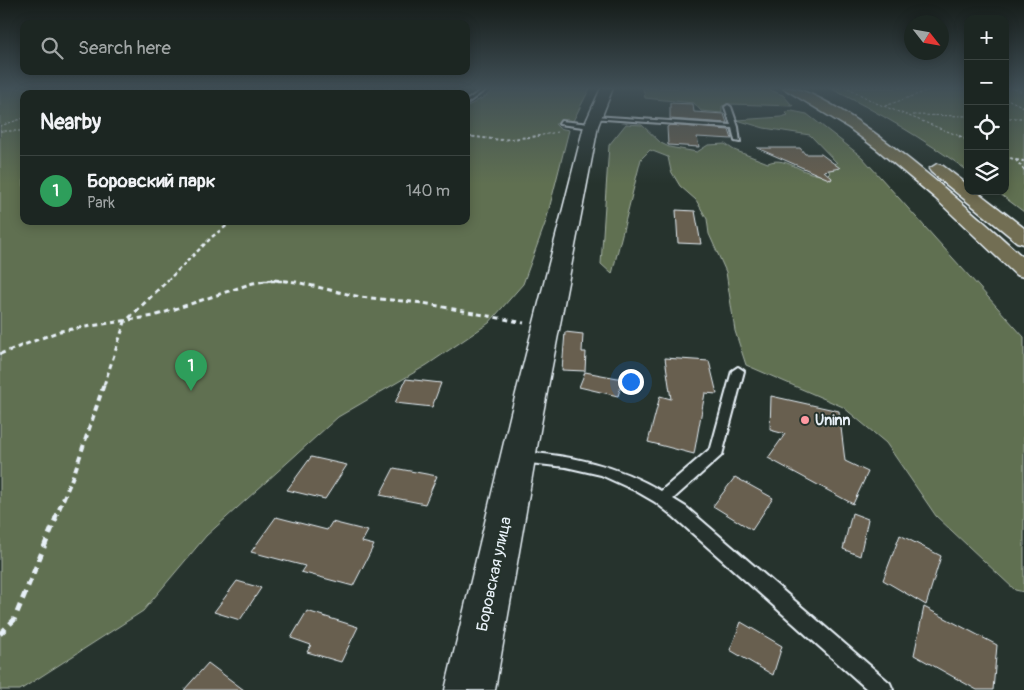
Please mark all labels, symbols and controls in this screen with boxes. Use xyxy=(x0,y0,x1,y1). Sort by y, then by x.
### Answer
north arrow xyxy=(904,15,949,60)
map controls xyxy=(964,15,1009,195)
button: + xyxy=(964,15,1009,60)
search box xyxy=(20,20,470,75)
icon: search xyxy=(38,34,66,62)
text: Search here xyxy=(78,36,171,60)
button: − xyxy=(964,60,1009,105)
button: locate xyxy=(964,105,1009,150)
text: Nearby xyxy=(40,109,101,136)
button: layers xyxy=(964,150,1009,195)
text: Боровский парк xyxy=(87,169,216,193)
text: 1 xyxy=(53,181,59,201)
text: 140 m xyxy=(406,181,450,201)
text: Park xyxy=(87,193,115,213)
pin: 1 xyxy=(175,350,207,391)
your location xyxy=(618,369,644,395)
place label: Uninn xyxy=(815,412,850,429)
marker: Uninn xyxy=(799,414,811,426)
street label: Боровская улица xyxy=(472,515,516,633)

